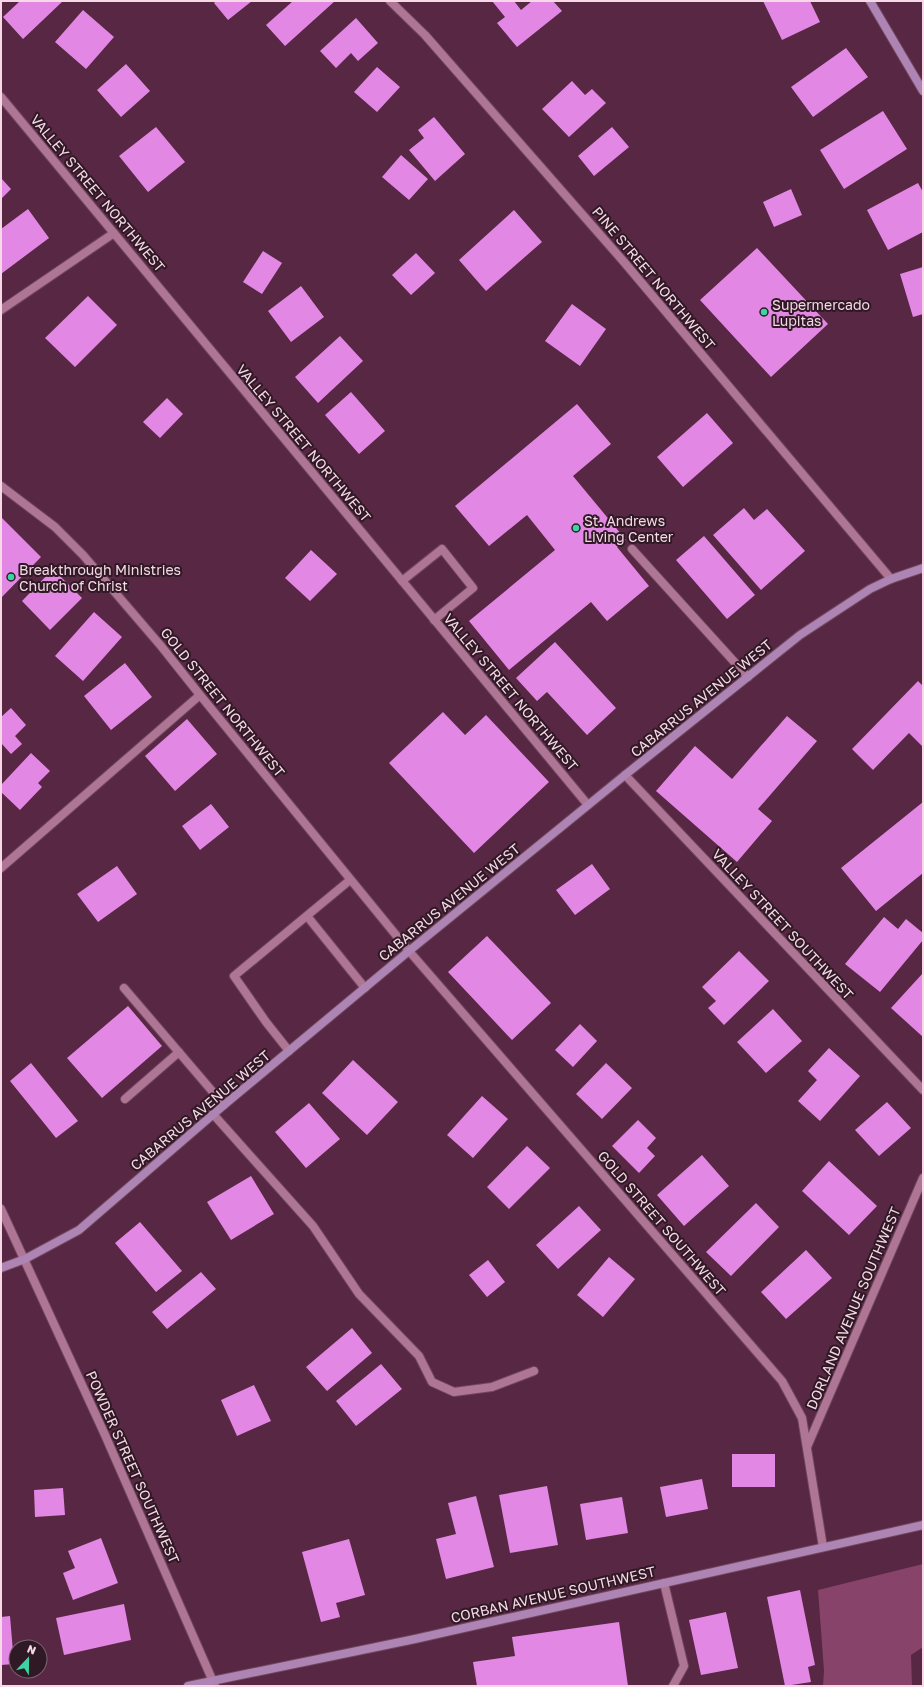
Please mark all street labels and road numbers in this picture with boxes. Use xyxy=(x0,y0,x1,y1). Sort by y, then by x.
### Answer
street label: VALLEY STREET NORTHWEST xyxy=(27,111,169,275)
street label: PINE STREET NORTHWEST xyxy=(589,203,719,353)
street label: VALLEY STREET NORTHWEST xyxy=(233,361,375,525)
street label: VALLEY STREET NORTHWEST xyxy=(440,610,582,774)
street label: GOLD STREET NORTHWEST xyxy=(158,624,289,780)
street label: CABARRUS AVENUE WEST xyxy=(627,635,775,760)
street label: CABARRUS AVENUE WEST xyxy=(375,839,523,964)
street label: VALLEY STREET SOUTHWEST xyxy=(709,845,857,1003)
street label: CABARRUS AVENUE WEST xyxy=(127,1046,274,1173)
street label: GOLD STREET SOUTHWEST xyxy=(594,1147,730,1299)
street label: DORLAND AVENUE SOUTHWEST xyxy=(802,1204,904,1412)
street label: POWDER STREET SOUTHWEST xyxy=(83,1368,183,1566)
street label: CORBAN AVENUE SOUTHWEST xyxy=(449,1562,657,1626)

